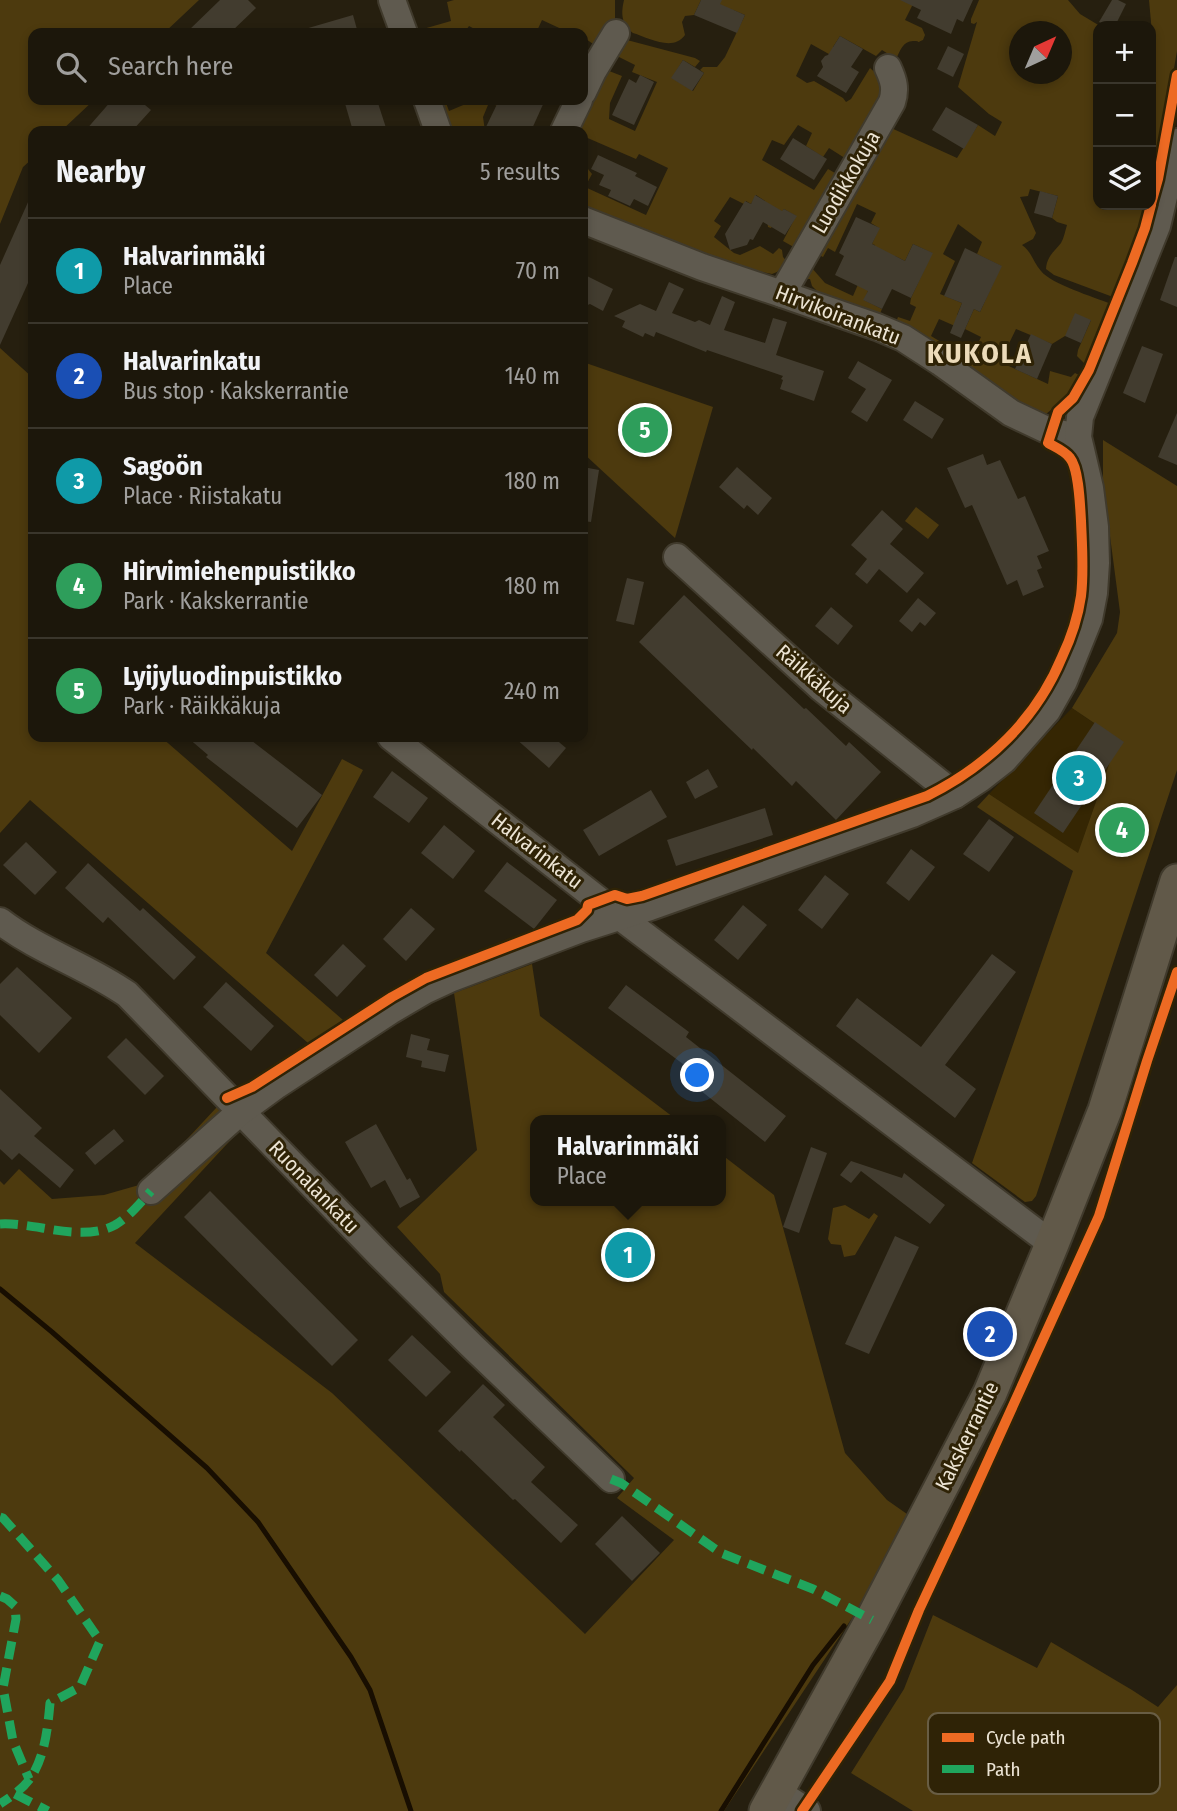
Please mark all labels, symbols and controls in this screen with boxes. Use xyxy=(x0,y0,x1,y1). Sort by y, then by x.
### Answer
north arrow xyxy=(1009,21,1072,84)
map controls xyxy=(1093,21,1156,210)
button: + xyxy=(1093,21,1156,84)
search box xyxy=(28,28,588,105)
icon: search xyxy=(52,48,90,86)
text: Search here xyxy=(108,51,233,82)
button: − xyxy=(1093,84,1156,147)
street label: Luodikkokuja xyxy=(806,126,886,238)
button: layers xyxy=(1093,147,1156,210)
text: Nearby xyxy=(56,154,145,190)
text: 5 results xyxy=(480,158,560,186)
text: Halvarinmäki xyxy=(123,241,265,272)
text: 1 xyxy=(74,257,84,285)
text: 70 m xyxy=(516,257,560,285)
text: Place xyxy=(123,272,173,300)
street label: Hirvikoirankatu xyxy=(772,279,904,351)
district label: KUKOLA xyxy=(927,337,1033,370)
text: Halvarinkatu xyxy=(123,346,261,377)
text: 2 xyxy=(74,362,84,390)
text: 140 m xyxy=(505,362,560,390)
text: Bus stop · Kakskerrantie xyxy=(123,377,349,405)
pin: 5 xyxy=(622,404,668,456)
text: Sagoön xyxy=(123,451,203,482)
text: 3 xyxy=(74,467,84,495)
text: 180 m xyxy=(504,467,560,495)
text: Place · Riistakatu xyxy=(123,482,282,510)
text: Hirvimiehenpuistikko xyxy=(123,556,356,587)
text: 4 xyxy=(73,572,85,600)
text: 180 m xyxy=(504,572,560,600)
text: Park · Kakskerrantie xyxy=(123,587,309,615)
street label: Räikkäkuja xyxy=(771,639,857,719)
text: Lyijyluodinpuistikko xyxy=(123,661,342,692)
text: 5 xyxy=(73,677,85,705)
text: 240 m xyxy=(504,677,560,705)
text: Park · Räikkäkuja xyxy=(123,692,281,720)
pin: 3 xyxy=(1056,752,1102,804)
pin: 4 xyxy=(1099,804,1145,856)
street label: Halvarinkatu xyxy=(486,807,588,895)
your location xyxy=(680,1058,714,1092)
popup xyxy=(530,1115,726,1206)
text: Halvarinmäki xyxy=(557,1131,699,1162)
street label: Ruonalankatu xyxy=(263,1135,365,1239)
text: Place xyxy=(557,1162,607,1190)
pin: 1 xyxy=(605,1229,651,1281)
pin: 2 xyxy=(967,1308,1013,1360)
street label: Kakskerrantie xyxy=(929,1377,1005,1495)
legend xyxy=(928,1713,1160,1794)
text: Cycle path xyxy=(986,1726,1065,1749)
text: Path xyxy=(986,1758,1021,1781)

